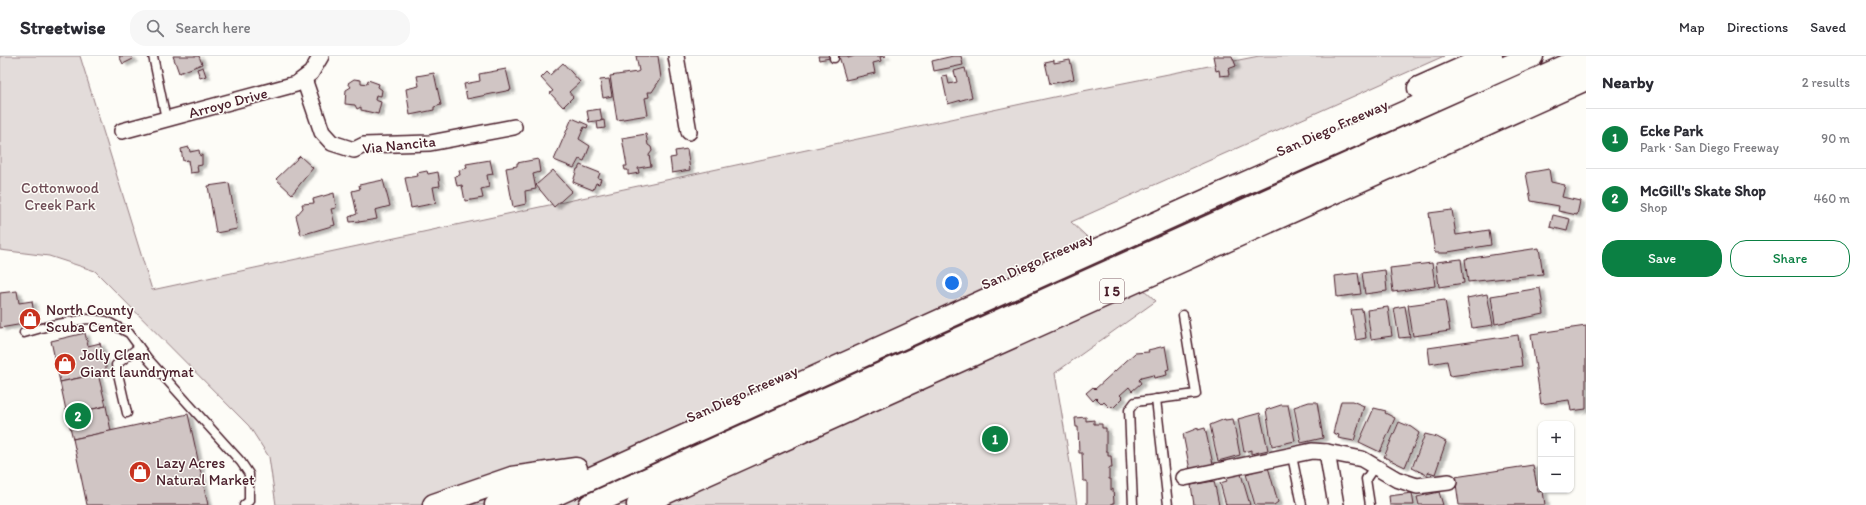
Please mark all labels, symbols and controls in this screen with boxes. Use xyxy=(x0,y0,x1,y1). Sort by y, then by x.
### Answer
search box xyxy=(130,10,410,46)
text: Streetwise xyxy=(20,16,106,39)
icon: search xyxy=(144,17,166,39)
text: Search here xyxy=(176,19,251,37)
text: Map xyxy=(1679,19,1705,36)
text: Directions xyxy=(1727,19,1788,36)
text: Saved xyxy=(1810,19,1846,36)
text: Nearby xyxy=(1602,72,1654,92)
text: 2 results xyxy=(1802,75,1850,90)
street label: Arroyo Drive xyxy=(187,84,269,122)
street label: San Diego Freeway xyxy=(1273,95,1391,161)
text: Ecke Park xyxy=(1640,122,1703,140)
text: 1 xyxy=(1612,131,1618,146)
text: 90 m xyxy=(1821,131,1850,146)
street label: Via Nancita xyxy=(362,132,437,158)
text: Park · San Diego Freeway xyxy=(1640,140,1779,155)
park label: Cottonwood Creek Park xyxy=(21,179,99,214)
text: McGill's Skate Shop xyxy=(1640,182,1766,200)
text: 2 xyxy=(1612,191,1618,206)
text: 460 m xyxy=(1813,191,1850,206)
text: Shop xyxy=(1640,200,1667,215)
street label: San Diego Freeway xyxy=(978,228,1096,294)
button: Save xyxy=(1602,240,1722,277)
button: Share xyxy=(1730,240,1850,277)
your location xyxy=(942,273,962,293)
road number: I 5 xyxy=(1100,279,1124,303)
place label: North County Scuba Center xyxy=(46,301,134,336)
shop icon: North County Scuba Center xyxy=(17,306,43,332)
place label: Jolly Clean Giant laundrymat xyxy=(80,346,194,381)
shop icon: Jolly Clean Giant laundrymat xyxy=(52,351,78,377)
street label: San Diego Freeway xyxy=(683,361,801,427)
pin: 2 xyxy=(65,401,91,431)
map controls xyxy=(1538,421,1574,493)
button: + xyxy=(1538,421,1574,457)
pin: 1 xyxy=(982,424,1008,454)
place label: Lazy Acres Natural Market xyxy=(156,454,255,489)
button: − xyxy=(1538,457,1574,493)
shop icon: Lazy Acres Natural Market xyxy=(127,459,153,485)

